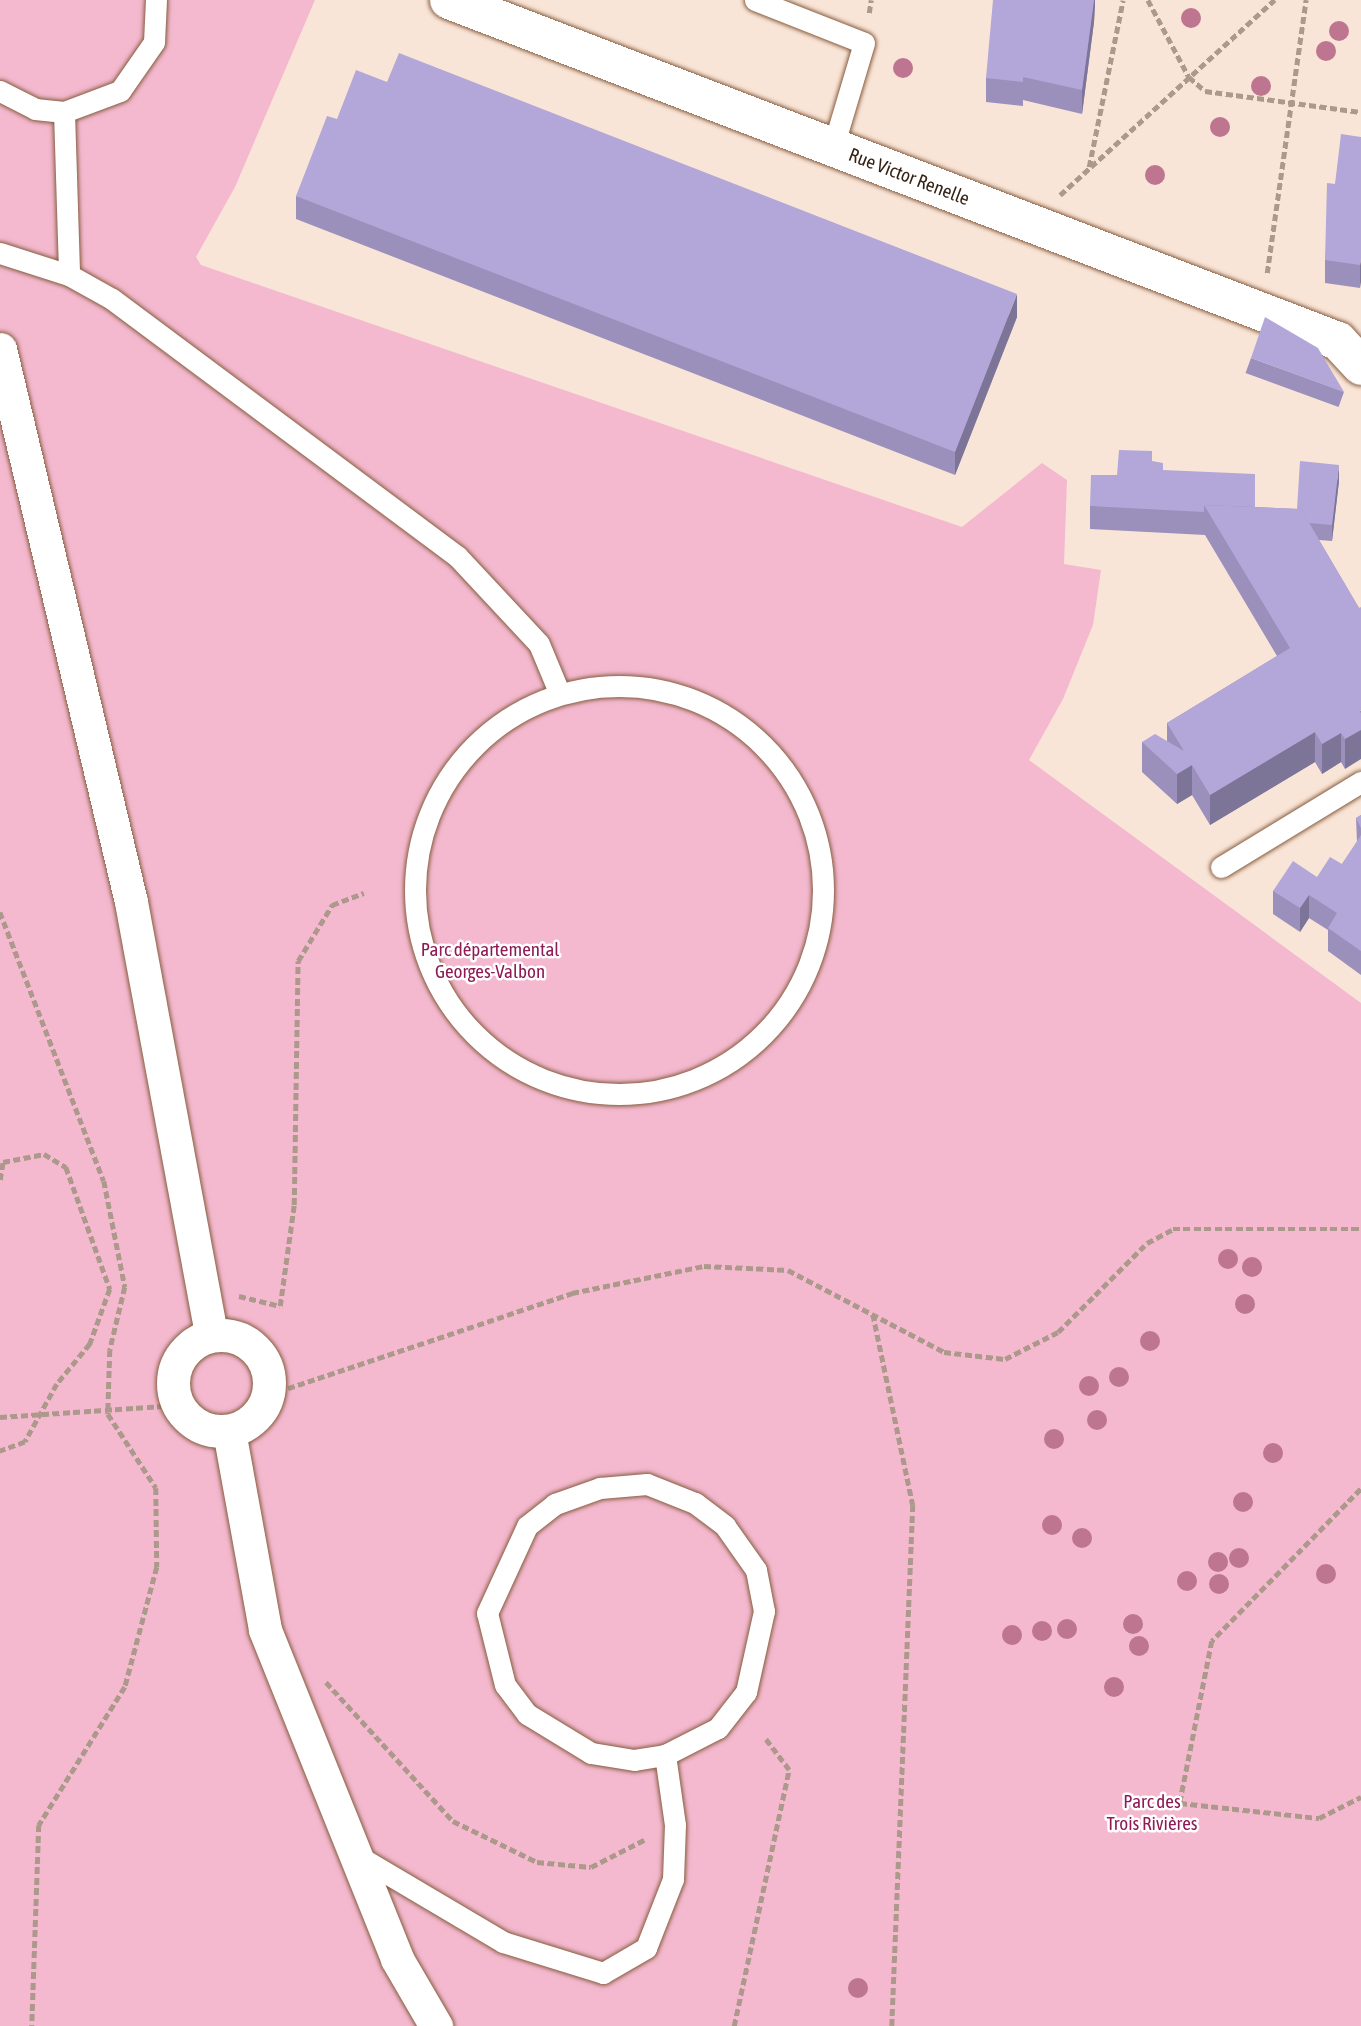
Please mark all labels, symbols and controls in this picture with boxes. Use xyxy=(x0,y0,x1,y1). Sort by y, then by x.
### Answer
street label: Rue Victor Renelle xyxy=(845,144,973,210)
park label: Parc départemental Georges-Valbon xyxy=(421,939,559,983)
park label: Parc des Trois Rivières xyxy=(1106,1791,1198,1835)

